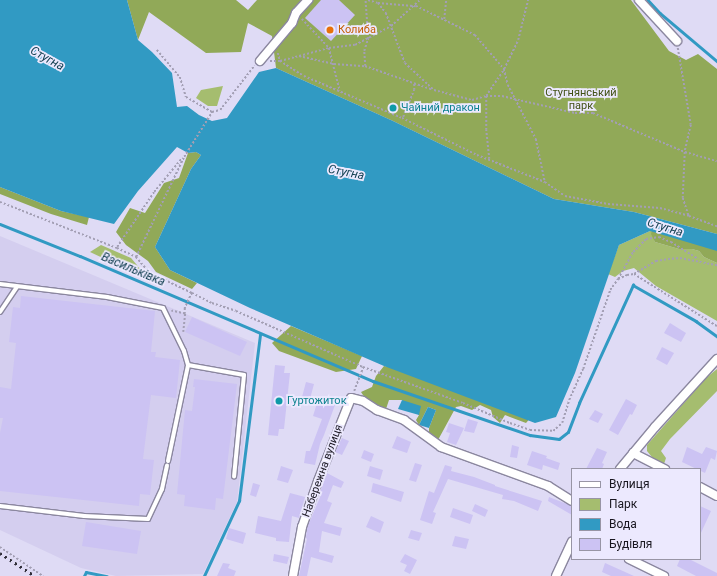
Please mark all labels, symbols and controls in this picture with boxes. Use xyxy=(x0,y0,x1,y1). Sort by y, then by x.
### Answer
place label: Колиба xyxy=(338,23,376,37)
marker: Колиба xyxy=(325,25,335,35)
water label: Стугна xyxy=(27,44,67,74)
park label: Стугнянський парк xyxy=(545,87,617,113)
place label: Чайний дракон xyxy=(401,101,480,115)
marker: Чайний дракон xyxy=(388,103,398,113)
water label: Стугна xyxy=(327,162,365,184)
water label: Стугна xyxy=(645,216,685,240)
water label: Васильківка xyxy=(99,250,167,290)
place label: Гуртожиток xyxy=(287,394,347,408)
marker: Гуртожиток xyxy=(274,396,284,406)
street label: Набережна вулиця xyxy=(300,423,346,519)
legend xyxy=(571,468,701,560)
text: Вулиця xyxy=(609,477,650,491)
text: Парк xyxy=(609,497,637,511)
text: Вода xyxy=(609,517,637,531)
text: Будівля xyxy=(609,537,652,551)

